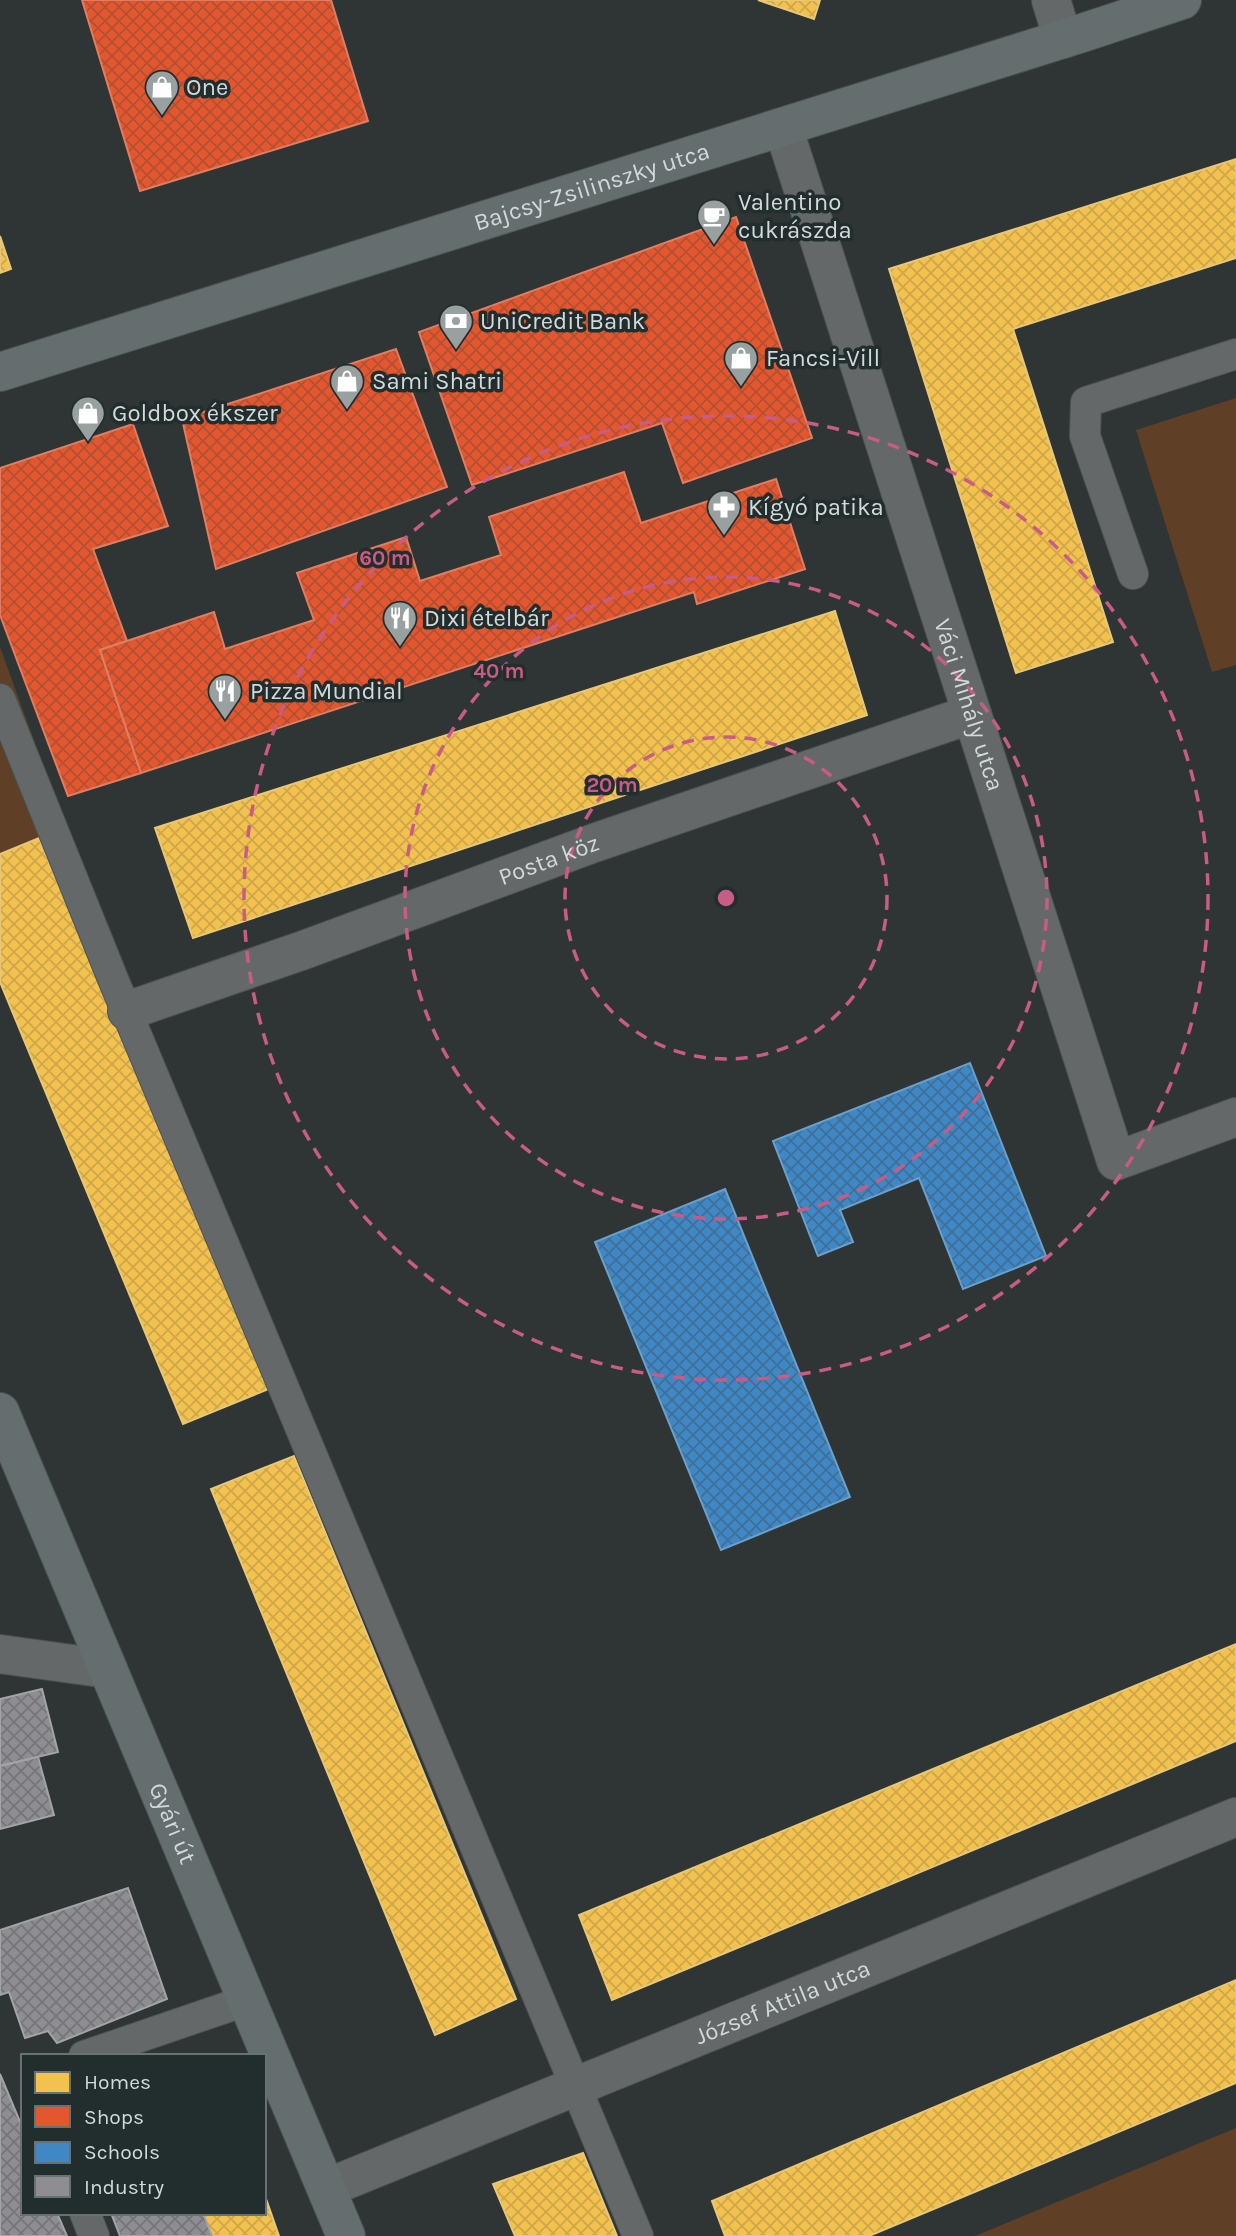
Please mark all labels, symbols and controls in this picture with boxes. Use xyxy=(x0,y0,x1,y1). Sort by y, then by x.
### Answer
shop icon: One xyxy=(143,68,181,117)
place label: One xyxy=(186,73,228,101)
street label: Bajcsy-Zsilinszky utca xyxy=(470,137,713,237)
place label: Valentino cukrászda xyxy=(738,188,852,244)
cafe icon: Valentino cukrászda xyxy=(695,197,733,246)
bank icon: UniCredit Bank xyxy=(437,302,475,351)
place label: UniCredit Bank xyxy=(480,307,645,335)
shop icon: Fancsi-Vill xyxy=(722,339,760,388)
place label: Fancsi-Vill xyxy=(766,344,880,372)
shop icon: Sami Shatri xyxy=(328,362,366,411)
place label: Sami Shatri xyxy=(372,367,502,395)
shop icon: Goldbox ékszer xyxy=(69,394,107,443)
place label: Goldbox ékszer xyxy=(112,399,278,427)
pharmacy icon: Kígyó patika xyxy=(705,488,743,537)
place label: Kígyó patika xyxy=(748,493,884,521)
text: 60 m xyxy=(359,546,411,570)
restaurant icon: Dixi ételbár xyxy=(381,599,419,648)
place label: Dixi ételbár xyxy=(424,604,549,632)
street label: Váci Mihály utca xyxy=(928,615,1010,794)
text: 40 m xyxy=(473,659,525,683)
restaurant icon: Pizza Mundial xyxy=(206,672,244,721)
place label: Pizza Mundial xyxy=(250,677,403,705)
text: 20 m xyxy=(586,773,638,797)
street label: Posta köz xyxy=(495,828,603,891)
centre of rings xyxy=(714,886,738,910)
street label: Gyári út xyxy=(143,1779,202,1868)
street label: József Attila utca xyxy=(691,1954,874,2050)
legend xyxy=(21,2054,266,2215)
text: Homes xyxy=(84,2070,151,2094)
text: Shops xyxy=(84,2105,144,2129)
text: Schools xyxy=(84,2140,160,2164)
text: Industry xyxy=(84,2175,164,2199)

